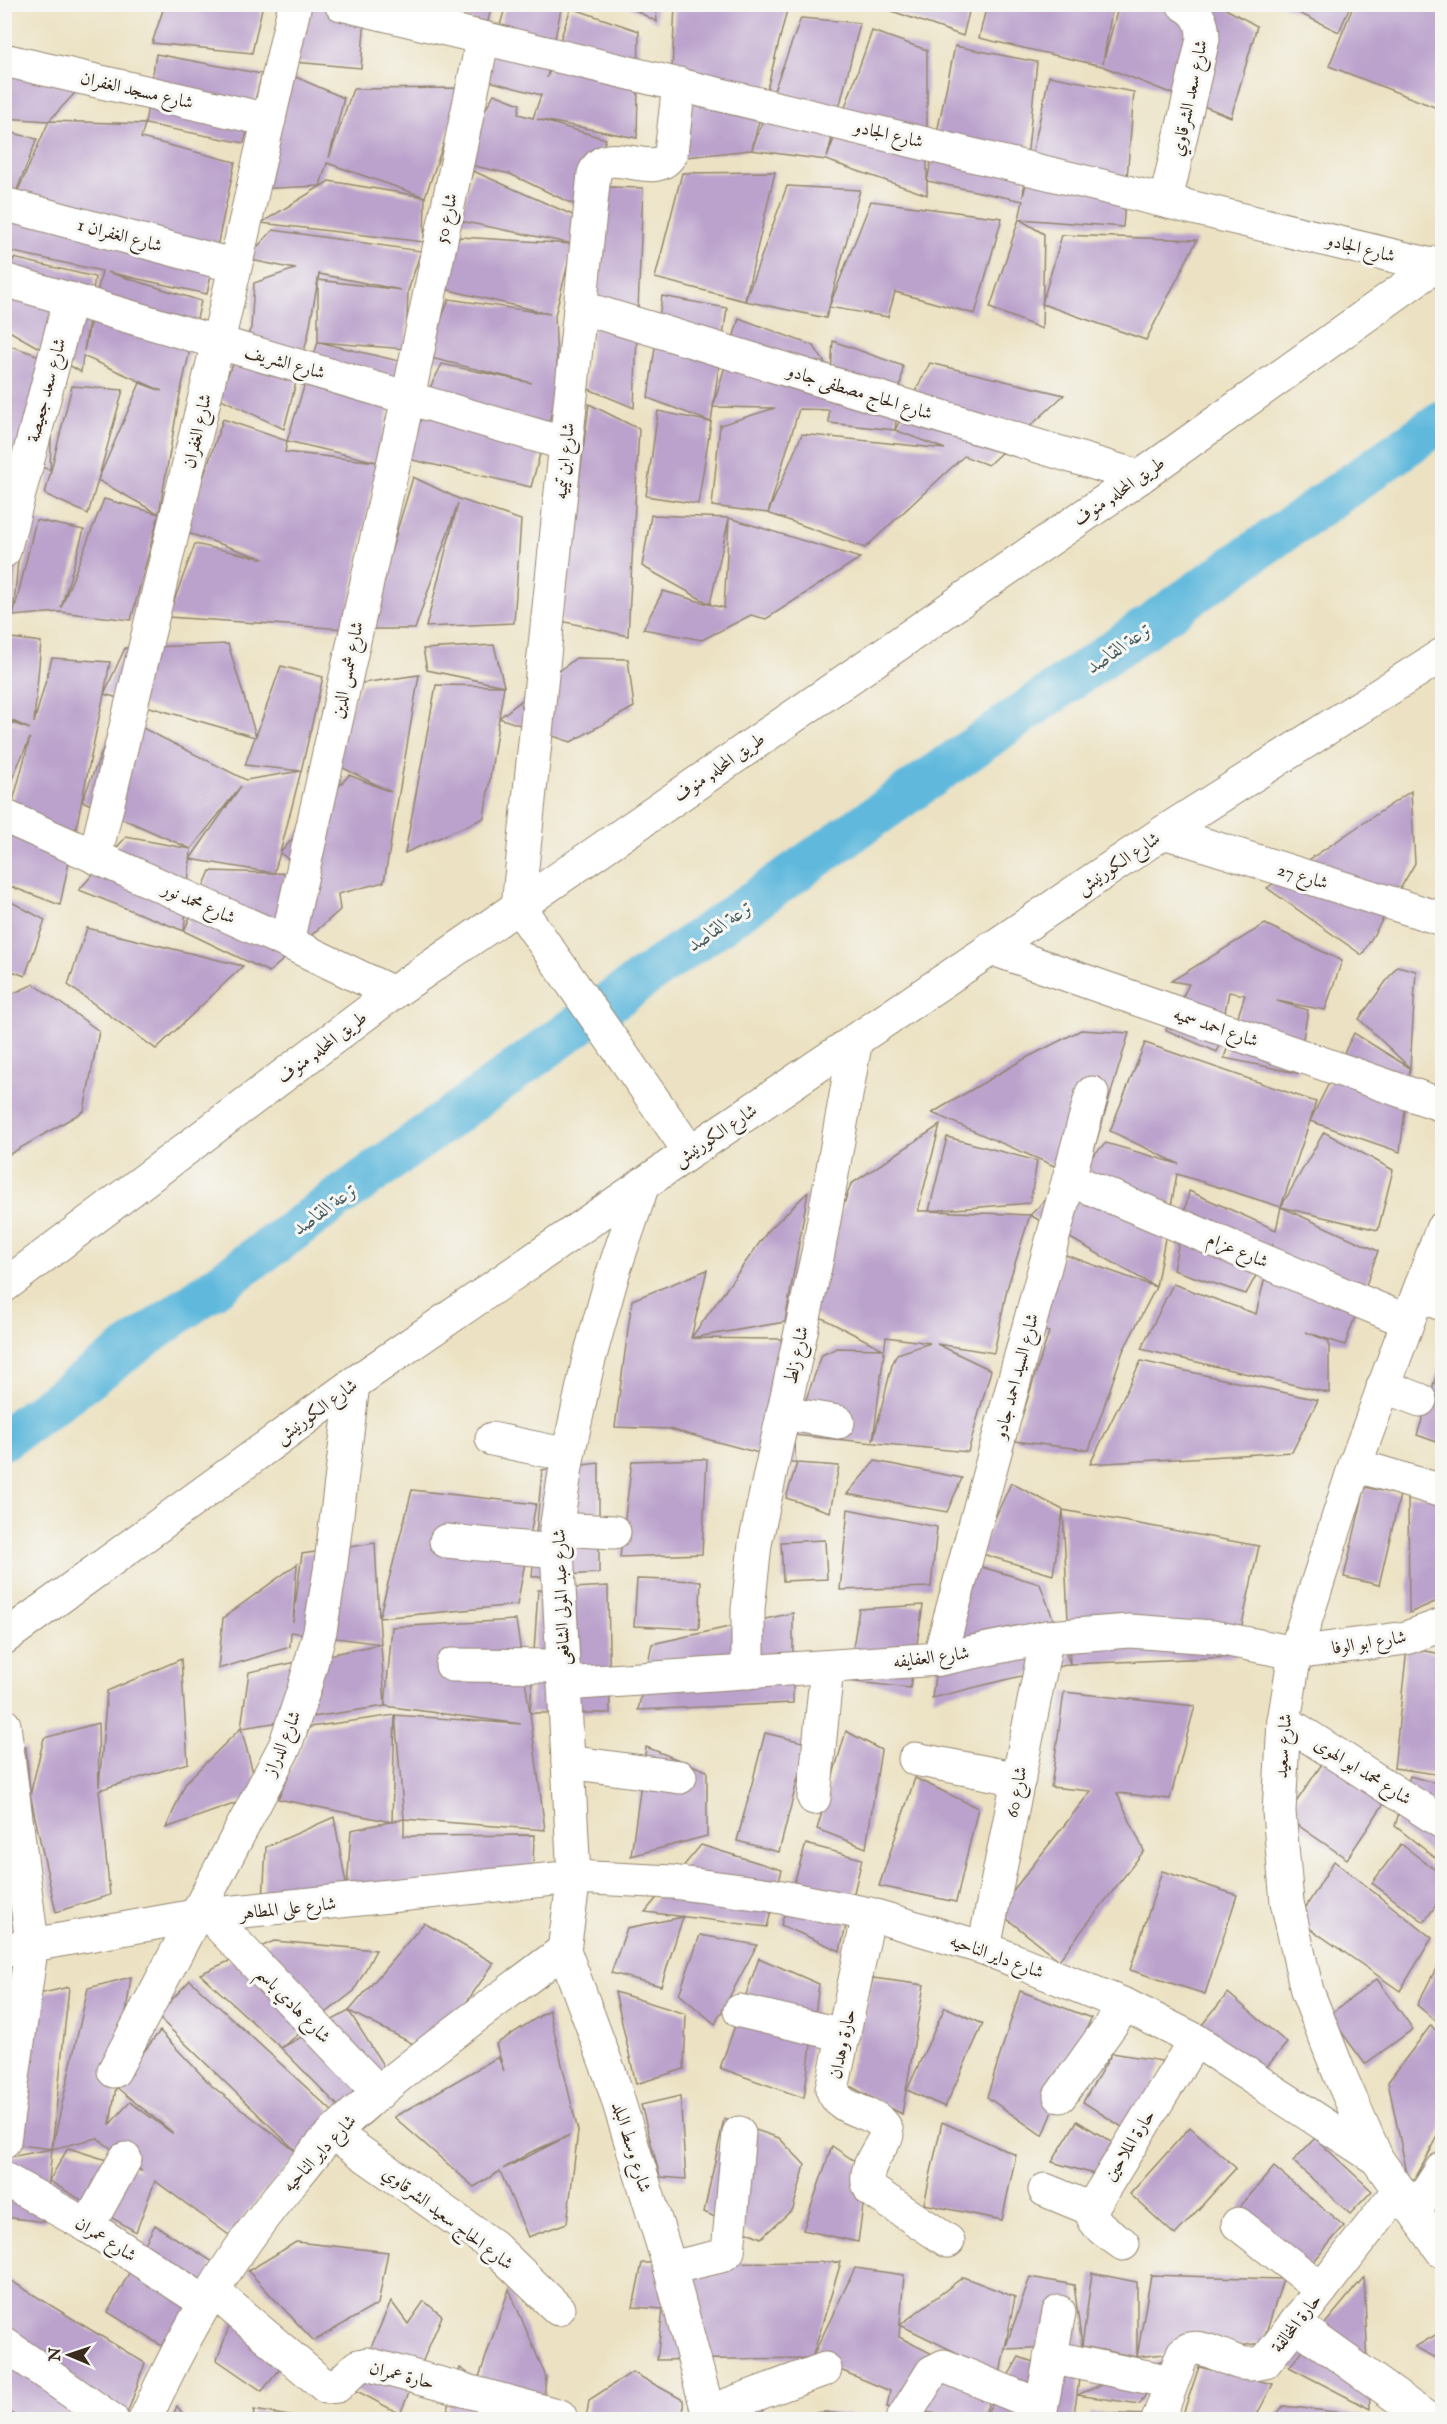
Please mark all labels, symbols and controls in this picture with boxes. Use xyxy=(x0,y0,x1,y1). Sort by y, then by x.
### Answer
street label: شارع سعد الشرقاوي xyxy=(1167,38,1216,159)
street label: شارع مسجد الغفران xyxy=(77,67,195,118)
street label: شارع الجادو xyxy=(850,116,925,156)
street label: شارع 50 xyxy=(431,191,466,246)
street label: شارع الغفران 1 xyxy=(74,214,164,261)
street label: شارع الجادو xyxy=(1322,229,1397,271)
street label: شارع سعد جعيصة xyxy=(22,336,74,446)
street label: شارع الشريف xyxy=(241,341,328,388)
street label: شارع الحاج مصطفى جادو xyxy=(781,360,935,429)
street label: شارع الغفران xyxy=(179,392,220,471)
street label: شارع ابن تيميه xyxy=(550,422,583,501)
street label: طريق المحله, منوف xyxy=(1070,452,1170,532)
water label: ترعة القاصد xyxy=(1082,616,1158,680)
street label: شارع شمس الدين xyxy=(327,619,372,722)
street label: طريق المحله, منوف xyxy=(670,728,770,808)
street label: شارع الكورنيش xyxy=(1072,828,1166,902)
street label: شارع 27 xyxy=(1274,859,1331,898)
street label: شارع محمد نور xyxy=(156,877,238,932)
water label: ترعة القاصد xyxy=(683,894,759,958)
street label: شارع احمد سميه xyxy=(1169,1003,1261,1056)
street label: طريق المحله, منوف xyxy=(273,1007,372,1090)
street label: شارع الكورنيش xyxy=(669,1100,763,1174)
water label: ترعة القاصد xyxy=(288,1177,364,1241)
street label: شارع عزام xyxy=(1202,1228,1272,1277)
street label: شارع السيد احمد جادو xyxy=(989,1311,1047,1444)
street label: شارع زلط xyxy=(780,1324,817,1387)
street label: شارع الكورنيش xyxy=(271,1375,364,1451)
street label: شارع عبد المولى الشافعى xyxy=(549,1528,578,1666)
street label: شارع ابو الوفا xyxy=(1330,1626,1409,1663)
street label: شارع العفايفه xyxy=(892,1642,971,1677)
street label: شارع الدراز xyxy=(259,1707,309,1782)
street label: شارع سعيد xyxy=(1271,1713,1300,1779)
street label: شارع محمد ابو الهوى xyxy=(1308,1733,1415,1813)
street label: شارع 60 xyxy=(1001,1765,1036,1820)
street label: شارع على المطاهر xyxy=(237,1893,338,1928)
street label: شارع داير الناحيه xyxy=(946,1930,1047,1987)
street label: شارع هادي باسم xyxy=(247,1963,335,2052)
street label: حارة وهدان xyxy=(825,2007,862,2081)
street label: شارع وسط البلد xyxy=(604,2099,655,2196)
street label: حارة الملاحين xyxy=(1099,2106,1161,2186)
street label: شارع داير الناحيه xyxy=(278,2110,363,2199)
street label: شارع الحاج سعيد الشرقاوي xyxy=(375,2162,517,2278)
street label: شارع عمران xyxy=(69,2212,140,2270)
street label: حارة المخالفة xyxy=(1267,2290,1327,2358)
north arrow xyxy=(39,2325,99,2385)
text: N xyxy=(46,2347,66,2363)
street label: حارة عمران xyxy=(367,2357,436,2396)

